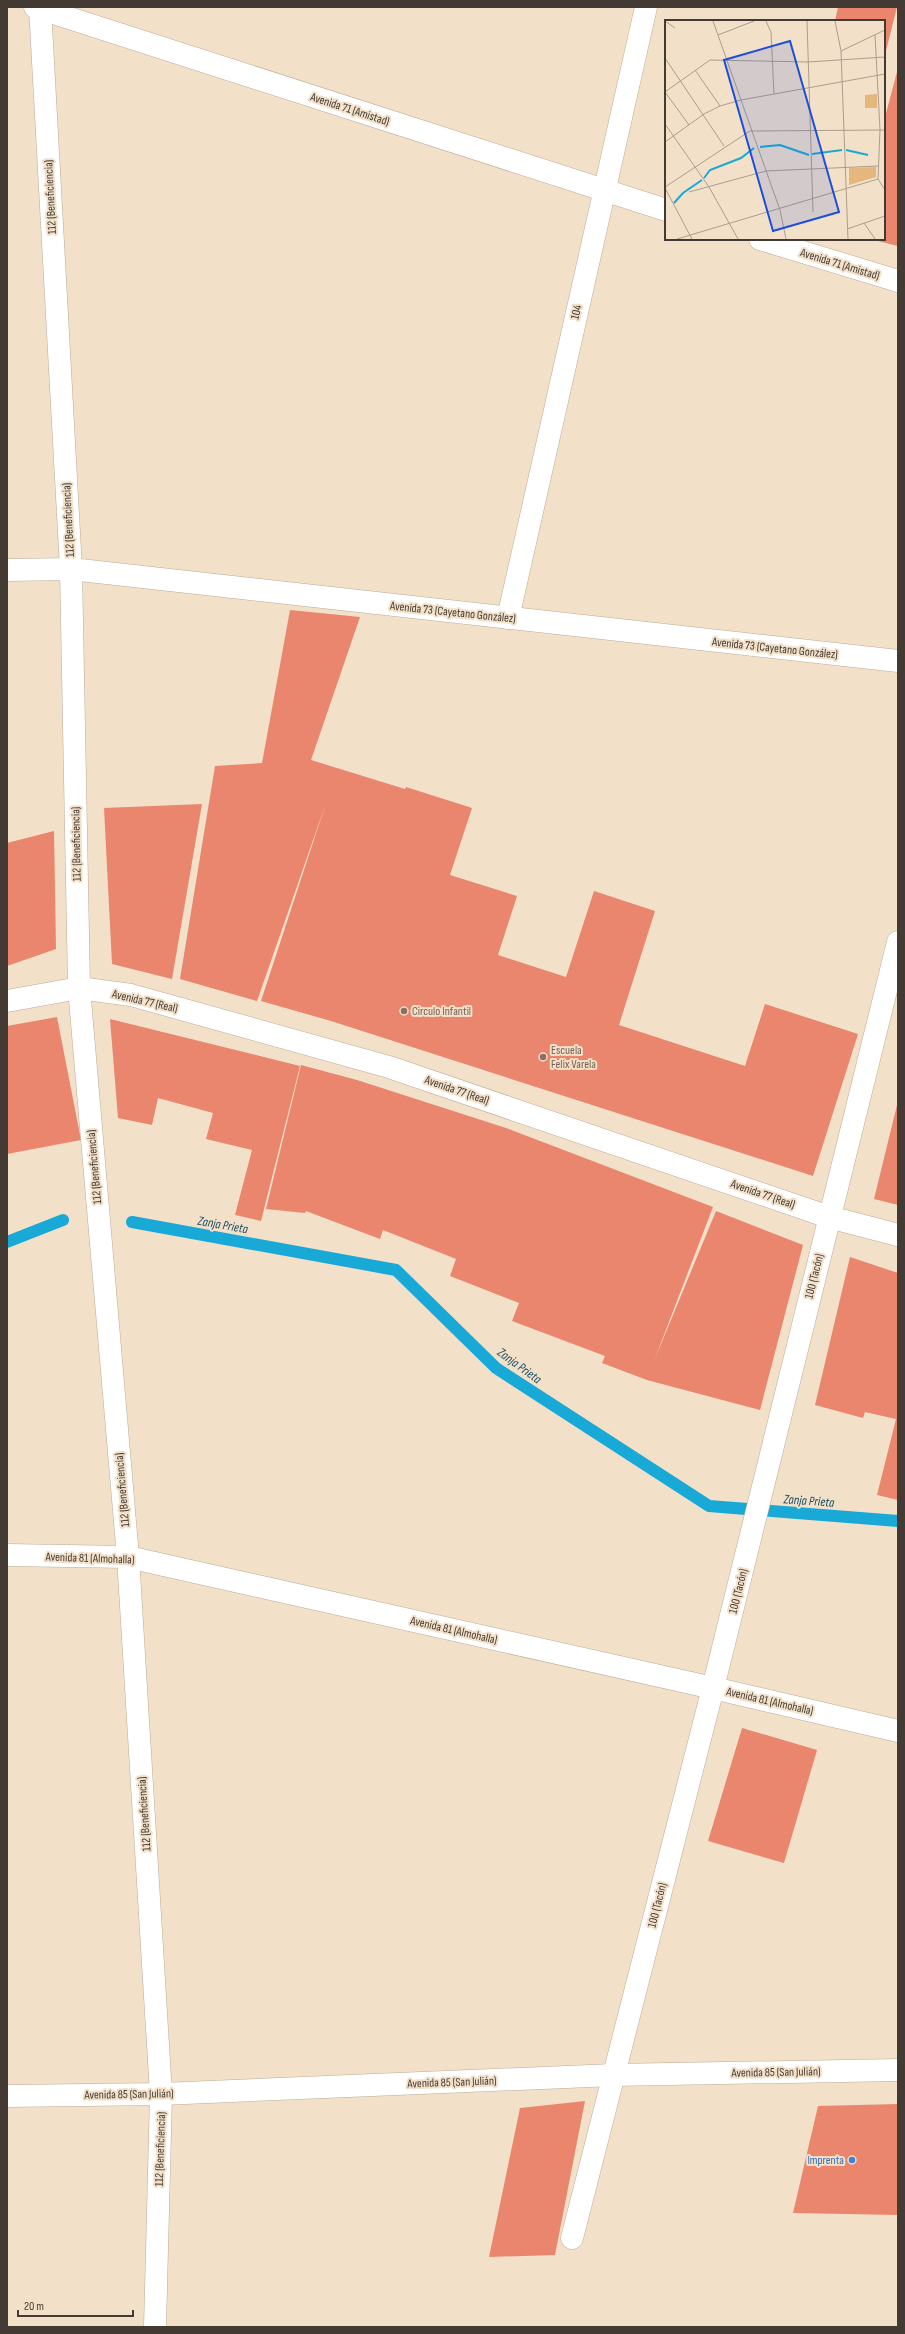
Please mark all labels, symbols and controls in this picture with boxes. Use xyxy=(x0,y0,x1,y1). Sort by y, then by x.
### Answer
inset map xyxy=(665,20,885,240)
street label: Avenida 71 (Amistad) xyxy=(307,89,391,129)
street label: 112 (Beneficiencia) xyxy=(41,159,60,235)
street label: Avenida 71 (Amistad) xyxy=(797,245,881,284)
street label: 104 xyxy=(568,303,585,321)
street label: 112 (Beneficiencia) xyxy=(59,482,78,558)
street label: Avenida 73 (Cayetano González) xyxy=(388,598,517,627)
street label: Avenida 73 (Cayetano González) xyxy=(710,634,839,663)
street label: 112 (Beneficiencia) xyxy=(68,807,85,881)
street label: Avenida 77 (Real) xyxy=(110,986,179,1016)
place label: Circulo Infantil xyxy=(412,1004,471,1019)
marker: Circulo Infantil xyxy=(399,1006,409,1016)
place label: Escuela Felix Varela xyxy=(551,1043,596,1072)
marker: Escuela Felix Varela xyxy=(538,1052,548,1062)
street label: Avenida 77 (Real) xyxy=(422,1072,491,1108)
street label: 112 (Beneficiencia) xyxy=(84,1129,105,1205)
street label: Avenida 77 (Real) xyxy=(728,1176,797,1212)
water label: Zanja Prieta xyxy=(195,1213,250,1237)
street label: 100 (Tacón) xyxy=(802,1252,827,1300)
water label: Zanja Prieta xyxy=(493,1344,545,1388)
street label: 112 (Beneficiencia) xyxy=(112,1452,133,1528)
water label: Zanja Prieta xyxy=(782,1491,836,1511)
street label: Avenida 81 (Almohalla) xyxy=(44,1549,135,1568)
street label: 100 (Tacón) xyxy=(726,1567,751,1615)
street label: Avenida 81 (Almohalla) xyxy=(408,1613,499,1648)
street label: Avenida 81 (Almohalla) xyxy=(724,1684,815,1719)
street label: 112 (Beneficiencia) xyxy=(134,1776,155,1852)
street label: 100 (Tacón) xyxy=(645,1881,670,1929)
street label: Avenida 85 (San Julián) xyxy=(730,2064,821,2081)
street label: Avenida 85 (San Julián) xyxy=(406,2073,497,2092)
street label: Avenida 85 (San Julián) xyxy=(83,2086,174,2103)
street label: 112 (Beneficiencia) xyxy=(152,2111,169,2187)
place label: Imprenta xyxy=(807,2153,844,2168)
marker: Imprenta xyxy=(847,2155,857,2165)
scale bar xyxy=(18,2292,133,2318)
text: 20 m xyxy=(24,2299,44,2314)

